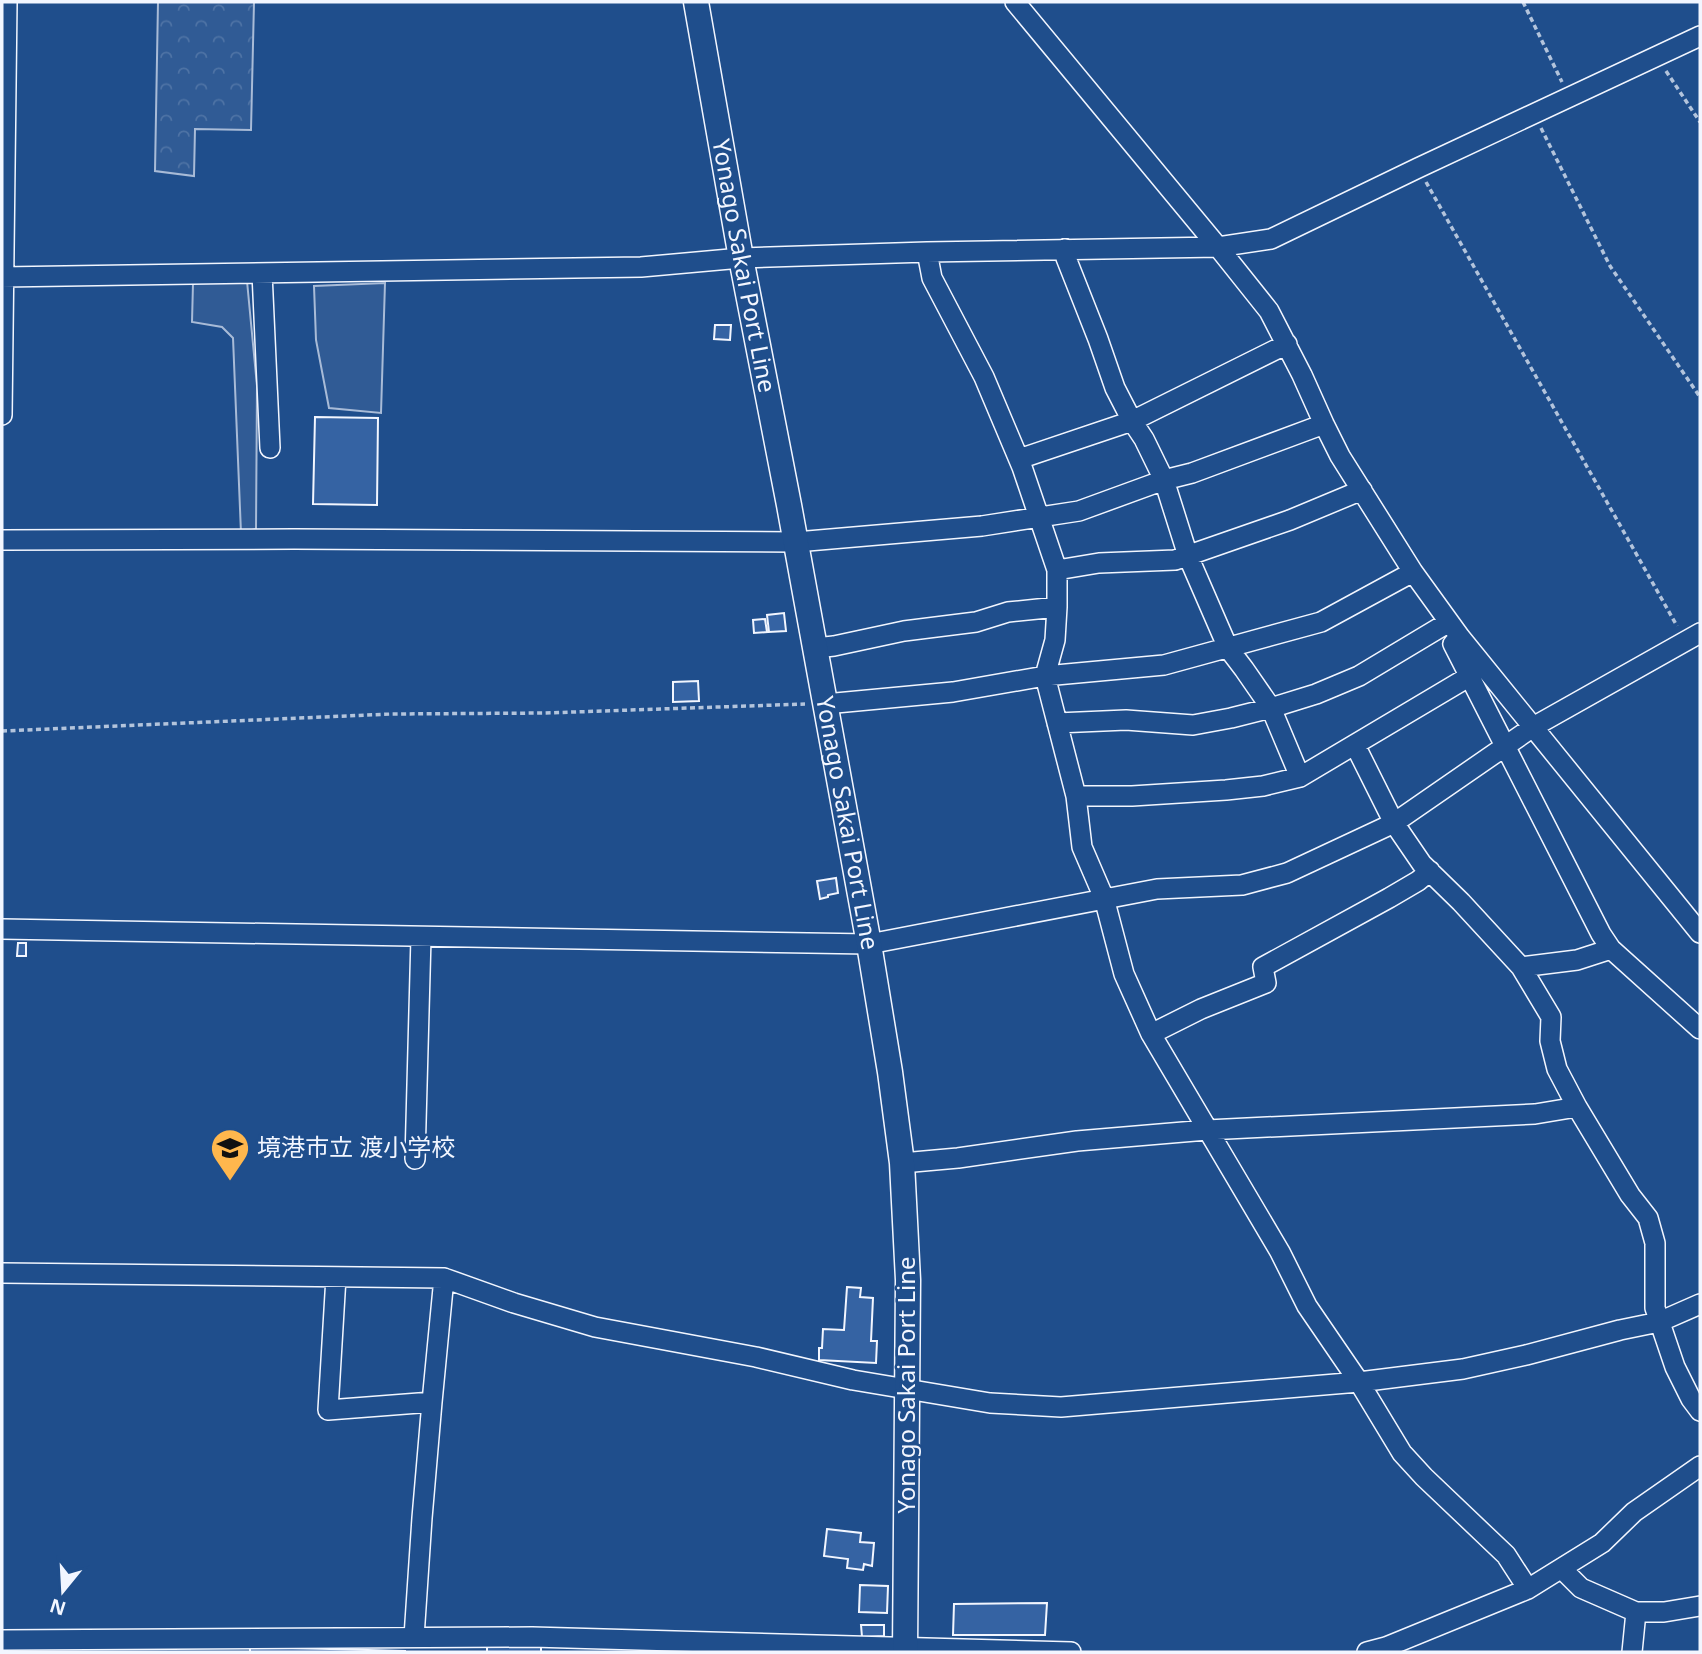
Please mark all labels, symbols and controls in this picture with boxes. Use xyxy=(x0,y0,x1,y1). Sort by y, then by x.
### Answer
street label: Yonago Sakai Port Line xyxy=(705,136,785,395)
street label: Yonago Sakai Port Line xyxy=(809,693,888,952)
school or university icon: 境港市立 渡小学校 xyxy=(209,1127,251,1182)
place label: 境港市立 渡小学校 xyxy=(257,1130,455,1163)
street label: Yonago Sakai Port Line xyxy=(889,1256,922,1514)
north arrow xyxy=(28,1556,98,1626)
text: N xyxy=(46,1592,69,1622)

